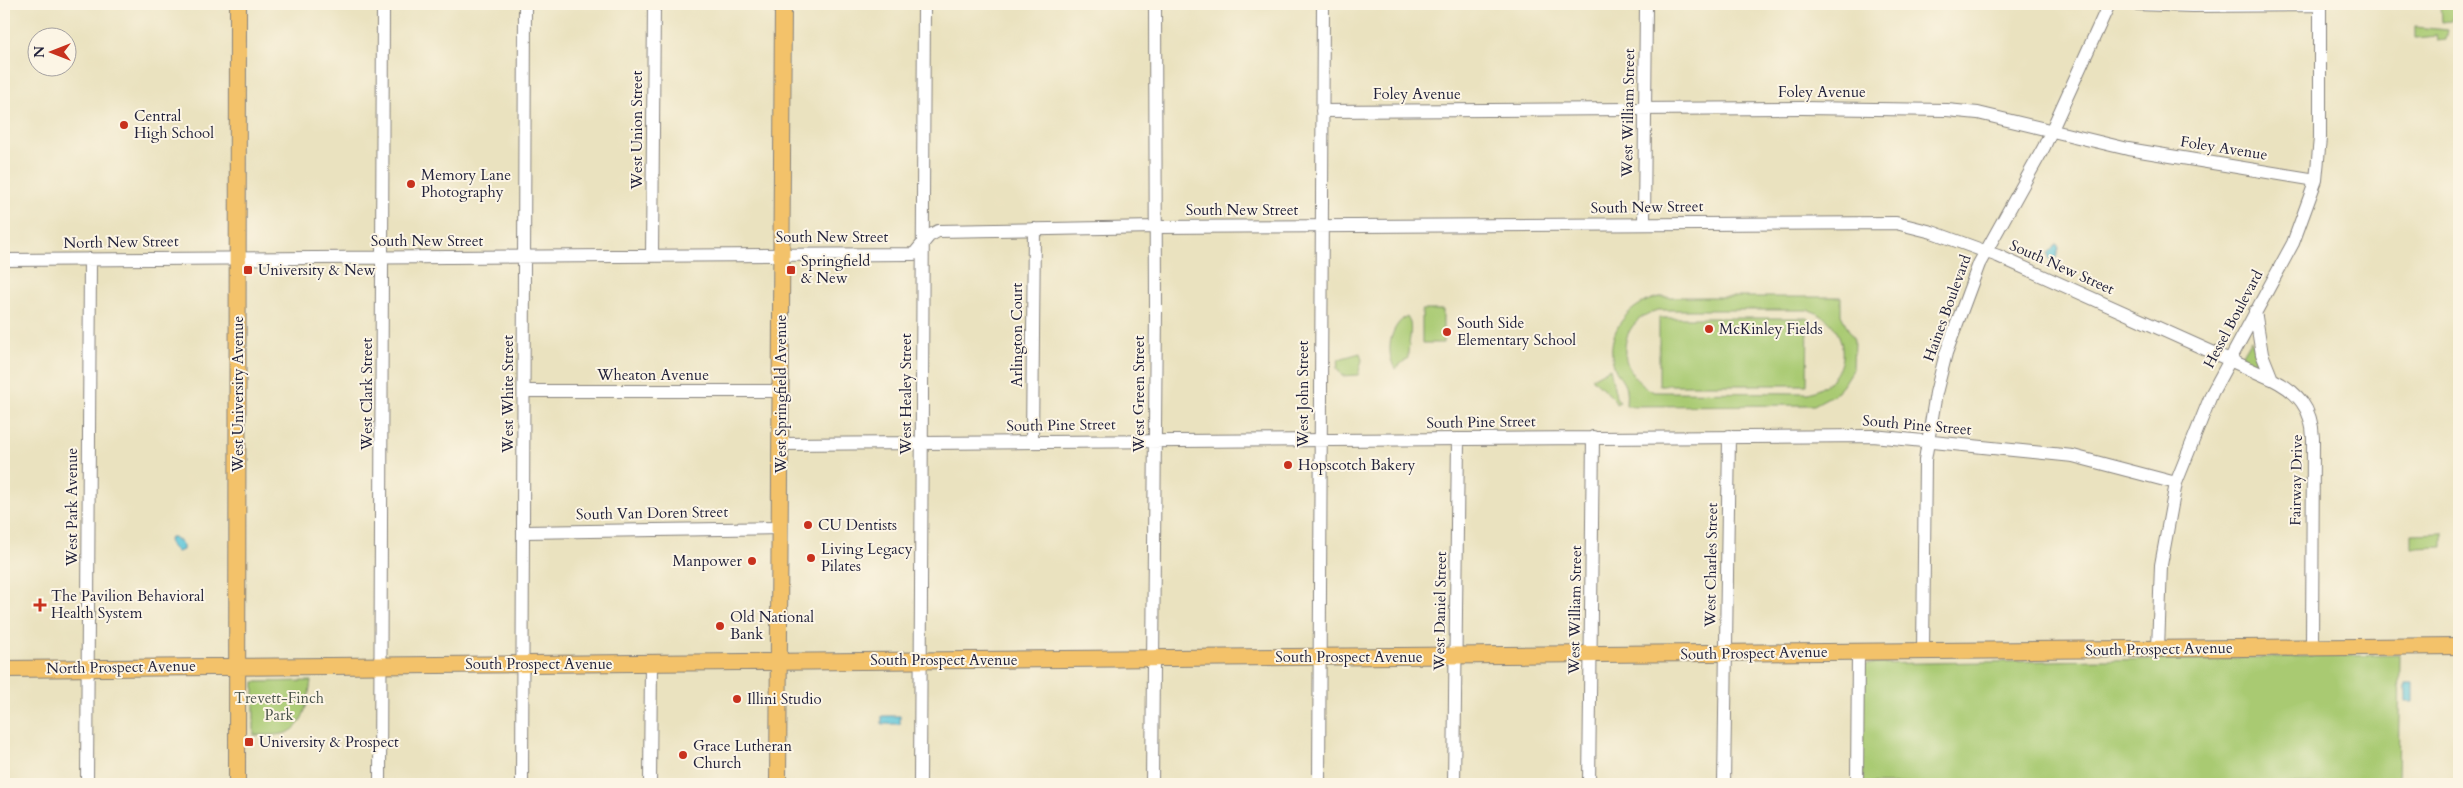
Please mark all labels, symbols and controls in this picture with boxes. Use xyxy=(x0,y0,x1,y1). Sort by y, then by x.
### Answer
north arrow xyxy=(28,28,78,78)
text: N xyxy=(30,46,49,58)
street label: West William Street xyxy=(1617,48,1639,179)
street label: West Union Street xyxy=(627,70,647,190)
street label: Foley Avenue xyxy=(1778,82,1866,102)
street label: Foley Avenue xyxy=(1373,84,1461,104)
place label: Central High School xyxy=(134,106,214,143)
marker: Central High School xyxy=(118,119,130,131)
street label: Foley Avenue xyxy=(2179,131,2269,165)
place label: Memory Lane Photography xyxy=(421,165,511,202)
marker: Memory Lane Photography xyxy=(405,178,417,190)
street label: South New Street xyxy=(1591,196,1704,218)
street label: South New Street xyxy=(1186,200,1299,220)
street label: South New Street xyxy=(776,227,889,247)
street label: North New Street xyxy=(63,231,179,253)
street label: South New Street xyxy=(371,231,484,251)
street label: South New Street xyxy=(2006,235,2118,299)
place label: Springfield & New xyxy=(801,251,870,288)
street label: Haines Boulevard xyxy=(1918,252,1976,364)
place label: University & New xyxy=(258,260,376,280)
marker: University & New xyxy=(242,264,254,276)
marker: Springfield & New xyxy=(785,264,797,276)
street label: Hessel Boulevard xyxy=(2199,266,2267,372)
street label: Arlington Court xyxy=(1007,282,1027,387)
place label: South Side Elementary School xyxy=(1457,313,1576,350)
street label: West Springfield Avenue xyxy=(771,314,791,475)
street label: West University Avenue xyxy=(228,316,248,473)
place label: McKinley Fields xyxy=(1719,319,1823,339)
marker: McKinley Fields xyxy=(1703,323,1715,335)
marker: South Side Elementary School xyxy=(1441,326,1453,338)
street label: West Healey Street xyxy=(896,333,916,456)
street label: West White Street xyxy=(498,335,518,454)
street label: West Green Street xyxy=(1129,335,1149,453)
street label: West Clark Street xyxy=(357,337,377,451)
street label: West John Street xyxy=(1293,340,1313,449)
street label: Wheaton Avenue xyxy=(596,365,709,385)
street label: South Pine Street xyxy=(1862,410,1973,440)
street label: South Pine Street xyxy=(1426,411,1536,433)
street label: South Pine Street xyxy=(1006,414,1116,436)
street label: Fairway Drive xyxy=(2285,434,2307,526)
street label: West Park Avenue xyxy=(62,447,82,567)
place label: Hopscotch Bakery xyxy=(1298,455,1415,475)
marker: Hopscotch Bakery xyxy=(1282,459,1294,471)
street label: South Van Doren Street xyxy=(576,502,728,524)
street label: West Charles Street xyxy=(1700,502,1722,628)
place label: CU Dentists xyxy=(818,515,897,535)
marker: CU Dentists xyxy=(802,519,814,531)
place label: Living Legacy Pilates xyxy=(821,539,913,576)
street label: West William Street xyxy=(1564,545,1586,676)
place label: Manpower xyxy=(672,551,743,571)
street label: West Daniel Street xyxy=(1429,551,1451,672)
marker: Living Legacy Pilates xyxy=(805,552,817,564)
marker: Manpower xyxy=(746,555,758,567)
place label: The Pavilion Behavioral Health System xyxy=(51,586,205,623)
marker: The Pavilion Behavioral Health System xyxy=(33,598,47,612)
place label: Old National Bank xyxy=(730,607,814,644)
marker: Old National Bank xyxy=(714,620,726,632)
street label: South Prospect Avenue xyxy=(2085,638,2233,660)
street label: South Prospect Avenue xyxy=(1680,642,1828,664)
street label: South Prospect Avenue xyxy=(1275,647,1423,667)
street label: South Prospect Avenue xyxy=(870,650,1018,670)
street label: South Prospect Avenue xyxy=(465,654,613,674)
street label: North Prospect Avenue xyxy=(46,656,196,678)
park label: Trevett-Finch Park xyxy=(234,688,325,725)
place label: Illini Studio xyxy=(747,689,822,709)
marker: Illini Studio xyxy=(731,693,743,705)
place label: University & Prospect xyxy=(259,732,399,752)
marker: University & Prospect xyxy=(243,736,255,748)
place label: Grace Lutheran Church xyxy=(693,736,793,773)
marker: Grace Lutheran Church xyxy=(677,749,689,761)

